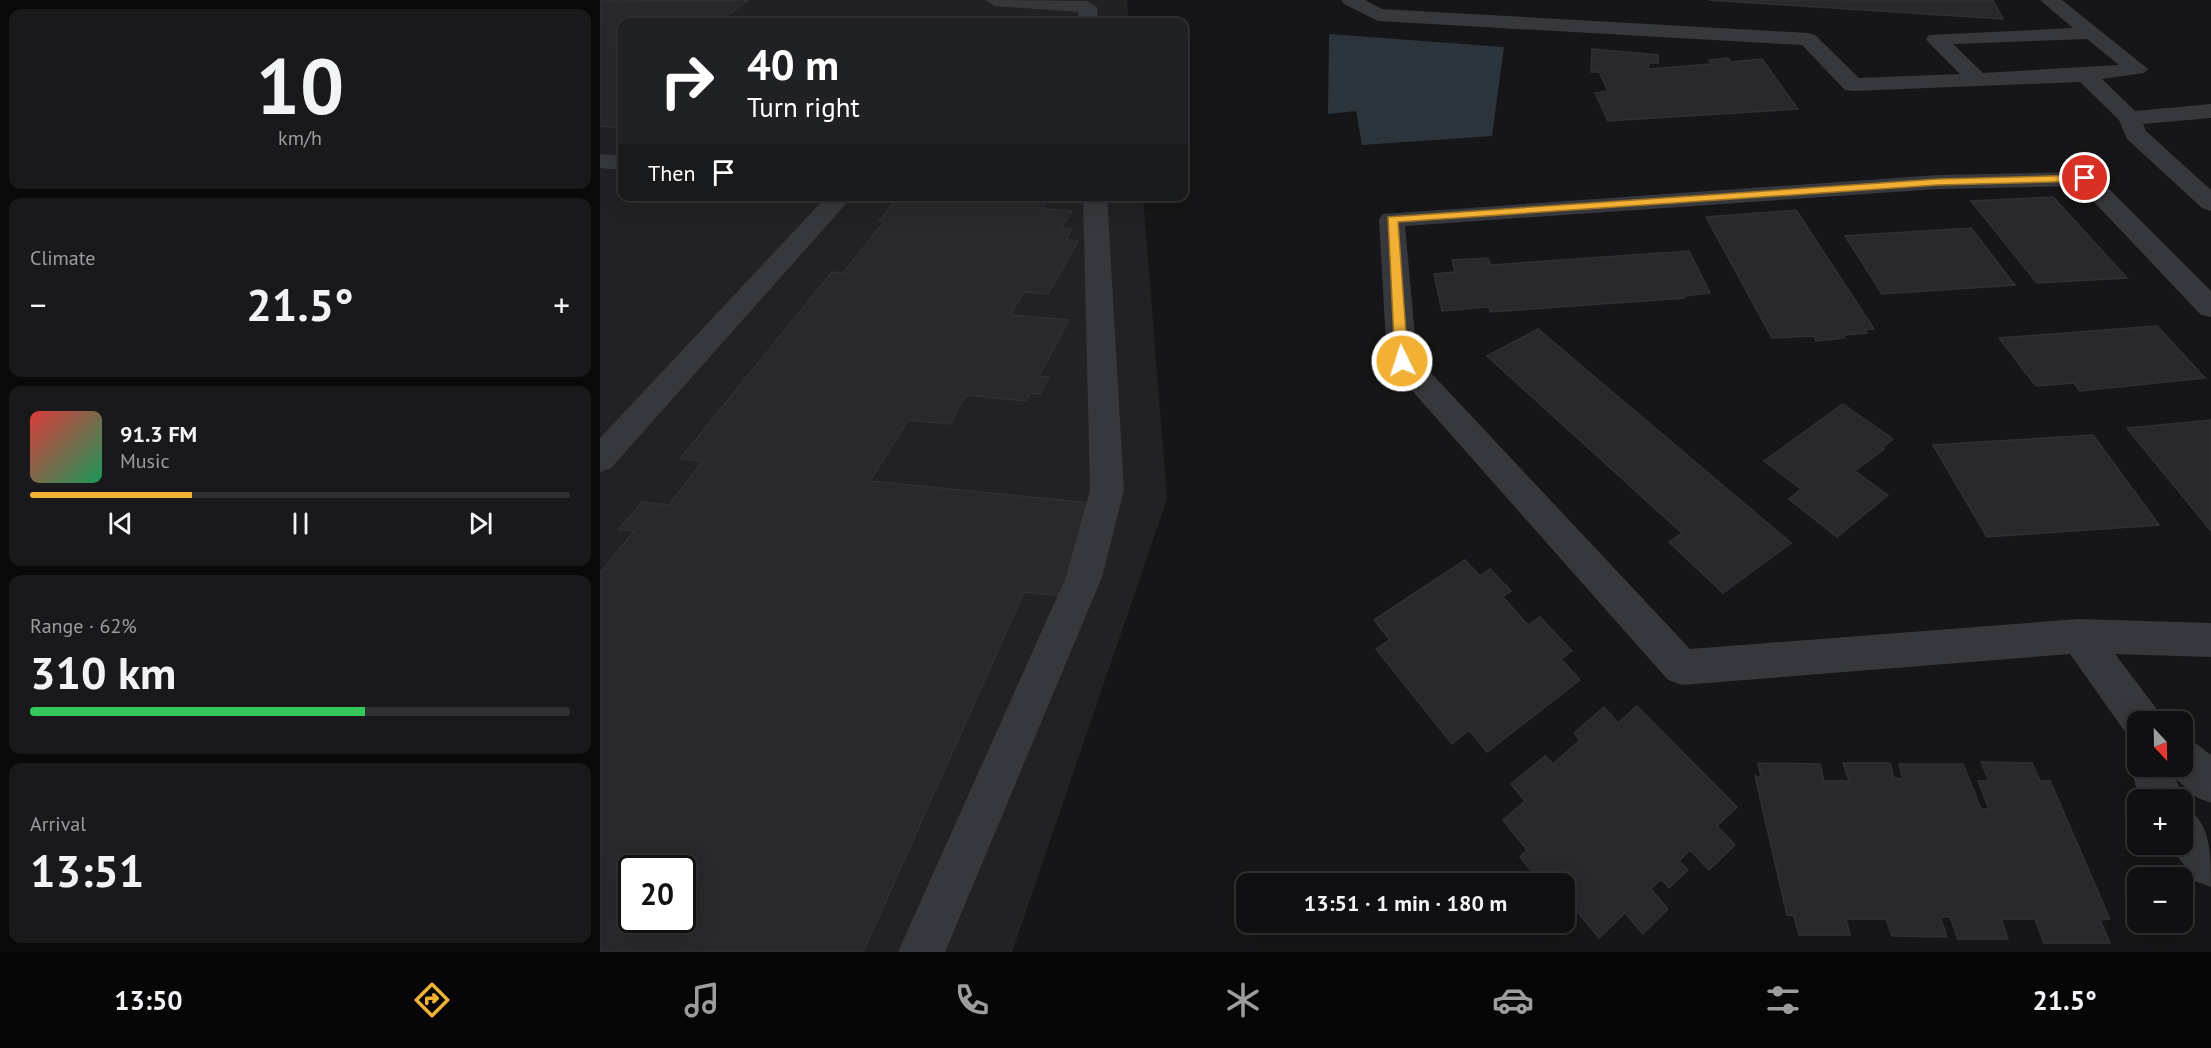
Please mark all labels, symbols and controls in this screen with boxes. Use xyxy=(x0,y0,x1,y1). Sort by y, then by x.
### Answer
text: 10 xyxy=(256,35,344,136)
text: 40 m xyxy=(747,37,839,92)
icon: right xyxy=(648,42,726,120)
text: Turn right xyxy=(747,90,860,124)
text: km/h xyxy=(278,125,322,151)
pin xyxy=(2059,152,2110,203)
icon: arrive xyxy=(707,156,740,189)
text: Then xyxy=(648,159,695,187)
icon: arrive xyxy=(2068,161,2101,194)
text: Climate xyxy=(30,245,96,271)
text: 21.5° xyxy=(246,275,354,333)
text: − xyxy=(30,283,47,326)
text: + xyxy=(553,283,570,326)
position arrow xyxy=(1370,329,1434,393)
text: 91.3 FM xyxy=(120,420,197,448)
text: Music xyxy=(120,448,169,474)
icon: previous xyxy=(104,507,137,540)
icon: pause xyxy=(284,507,317,540)
icon: next xyxy=(464,507,497,540)
text: Range · 62% xyxy=(30,613,137,639)
text: 310 km xyxy=(30,643,176,701)
north arrow xyxy=(2127,711,2193,777)
map controls xyxy=(2127,711,2193,933)
button: + xyxy=(2127,789,2193,855)
text: Arrival xyxy=(30,811,86,837)
text: 13:51 xyxy=(30,841,144,899)
speed limit sign: 20 xyxy=(618,855,696,933)
button: − xyxy=(2127,867,2193,933)
text: 13:51 · 1 min · 180 m xyxy=(1304,889,1507,917)
icon: directions xyxy=(411,979,453,1021)
icon: music xyxy=(681,979,723,1021)
icon: phone xyxy=(951,979,993,1021)
icon: climate xyxy=(1222,979,1264,1021)
icon: car xyxy=(1492,979,1534,1021)
icon: filters xyxy=(1762,979,1804,1021)
text: 13:50 xyxy=(114,983,183,1017)
text: 21.5° xyxy=(2032,983,2097,1017)

